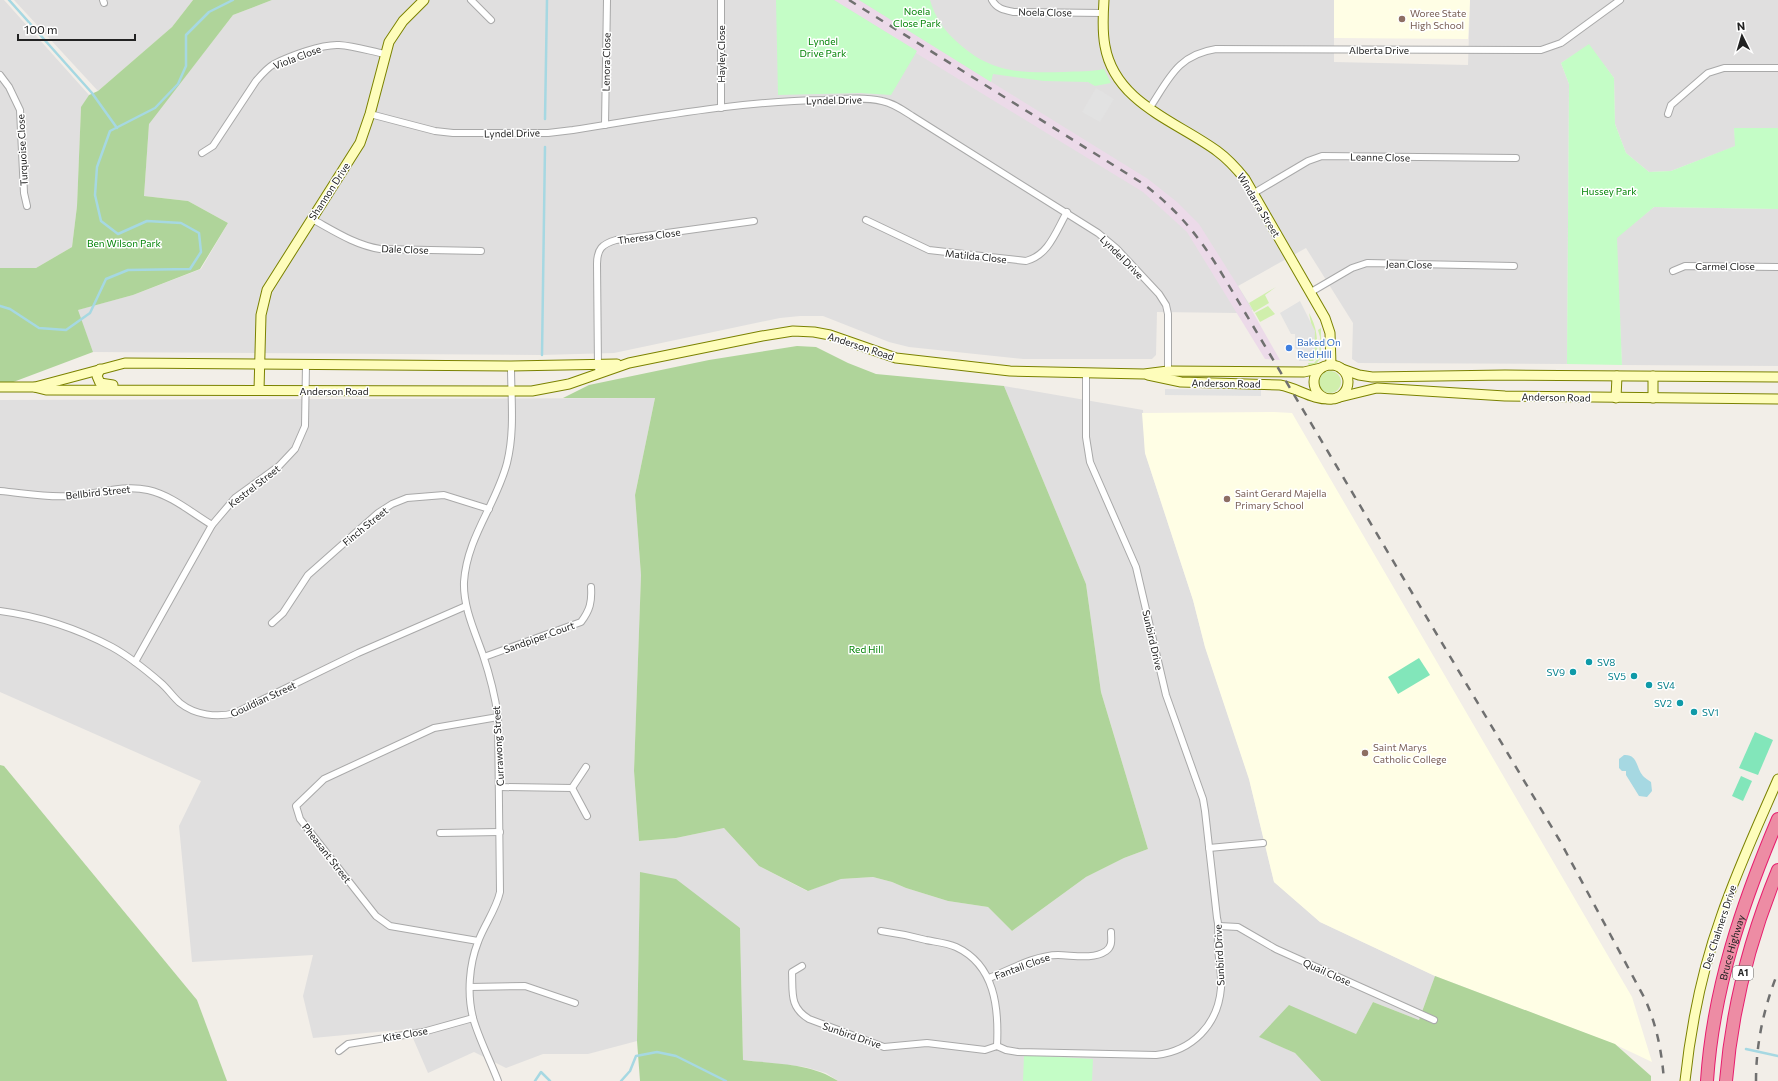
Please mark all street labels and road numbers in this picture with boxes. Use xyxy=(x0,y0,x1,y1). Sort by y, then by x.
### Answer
street label: Noela Close xyxy=(1018,6,1072,18)
street label: Hayley Close xyxy=(715,25,727,83)
street label: Lenora Close xyxy=(599,32,613,92)
street label: Viola Close xyxy=(271,42,323,72)
street label: Alberta Drive xyxy=(1349,44,1409,56)
street label: Lyndel Drive xyxy=(806,94,862,106)
street label: Turquoise Close xyxy=(14,114,30,186)
street label: Lyndel Drive xyxy=(484,127,540,139)
street label: Leanne Close xyxy=(1350,150,1410,164)
street label: Shannon Drive xyxy=(306,160,352,222)
street label: Windarra Street xyxy=(1235,171,1283,239)
street label: Theresa Close xyxy=(617,226,681,246)
street label: Lyndel Drive xyxy=(1098,233,1146,281)
street label: Dale Close xyxy=(381,242,429,256)
street label: Matilda Close xyxy=(945,247,1007,265)
street label: Jean Close xyxy=(1386,258,1432,270)
street label: Carmel Close xyxy=(1695,260,1755,272)
street label: Anderson Road xyxy=(826,330,896,362)
street label: Anderson Road xyxy=(1191,376,1261,390)
street label: Anderson Road xyxy=(299,385,369,397)
street label: Anderson Road xyxy=(1521,390,1591,404)
street label: Kestrel Street xyxy=(226,462,282,510)
street label: Bellbird Street xyxy=(65,483,131,501)
street label: Finch Street xyxy=(340,504,390,548)
street label: Sunbird Drive xyxy=(1140,609,1166,671)
street label: Sandpiper Court xyxy=(502,619,576,655)
street label: Gouldian Street xyxy=(228,679,298,719)
street label: Currawong Street xyxy=(490,705,506,787)
street label: Pheasant Street xyxy=(300,821,354,885)
street label: Des Chalmers Drive xyxy=(1700,883,1738,971)
street label: Bruce Highway xyxy=(1717,913,1747,982)
street label: Sunbird Drive xyxy=(1211,924,1227,986)
street label: Fantail Close xyxy=(993,950,1051,982)
street label: Quail Close xyxy=(1301,956,1353,988)
road number: A1 xyxy=(1733,966,1753,980)
street label: Sunbird Drive xyxy=(821,1019,883,1051)
street label: Kite Close xyxy=(382,1024,428,1044)

